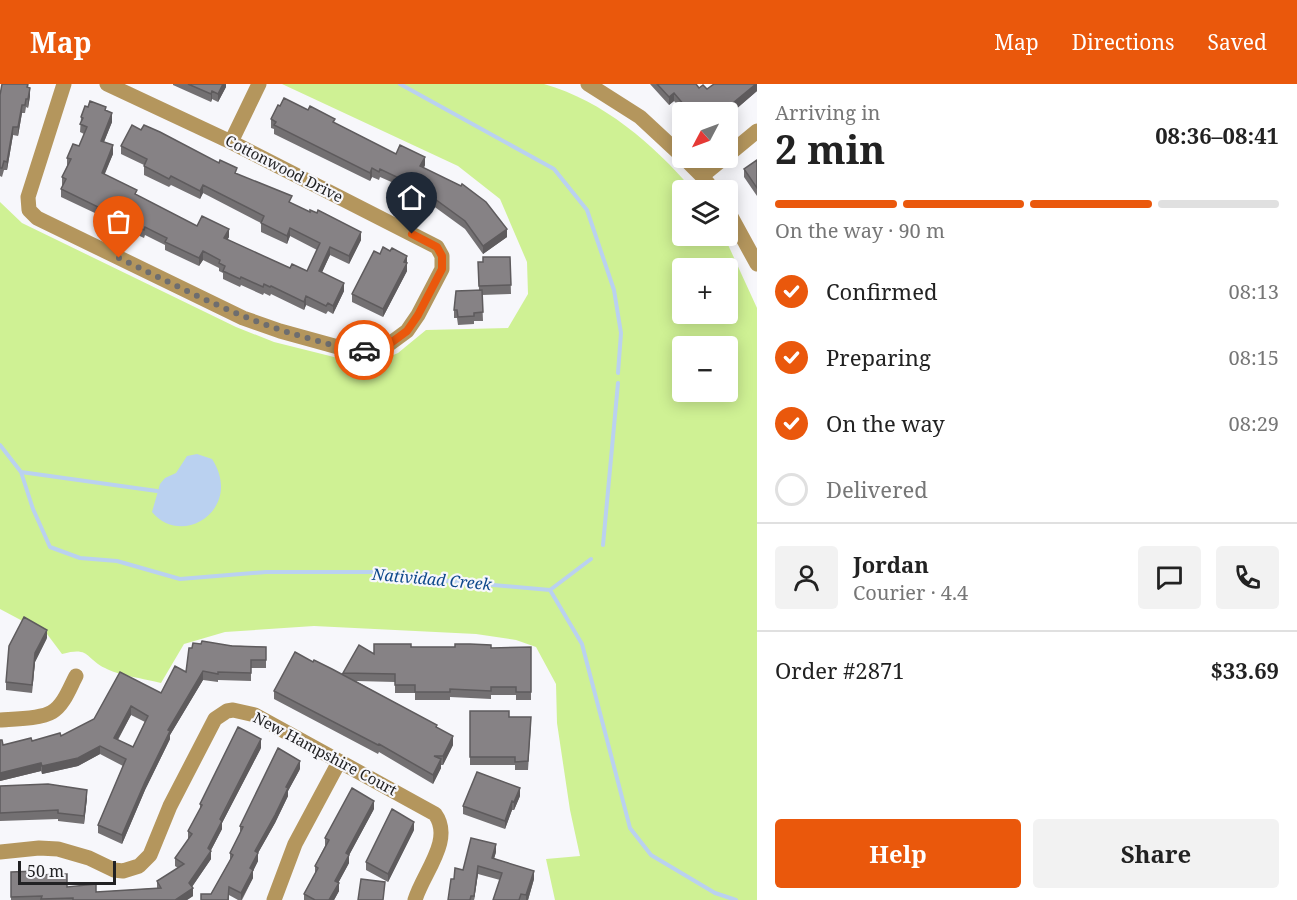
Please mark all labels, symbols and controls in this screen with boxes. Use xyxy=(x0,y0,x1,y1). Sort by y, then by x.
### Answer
text: Map xyxy=(30,23,92,61)
text: Map xyxy=(994,28,1039,56)
text: Directions xyxy=(1072,28,1174,56)
text: Saved xyxy=(1207,28,1267,56)
text: Arriving in xyxy=(775,99,880,126)
north arrow xyxy=(672,102,738,168)
map controls xyxy=(672,102,738,402)
text: 08:36–08:41 xyxy=(1155,120,1279,150)
text: 2 min xyxy=(775,122,885,175)
street label: Cottonwood Drive xyxy=(222,130,347,206)
pin xyxy=(386,172,437,234)
button: layers xyxy=(672,180,738,246)
icon: home xyxy=(395,181,428,214)
pin xyxy=(93,196,144,258)
icon: bag xyxy=(102,205,135,238)
text: On the way · 90 m xyxy=(775,217,945,244)
button: + xyxy=(672,258,738,324)
icon: check xyxy=(775,275,808,308)
text: Confirmed xyxy=(826,276,937,306)
text: 08:13 xyxy=(1229,278,1279,305)
courier xyxy=(334,320,394,380)
icon: car xyxy=(348,334,381,367)
button: − xyxy=(672,336,738,402)
icon: check xyxy=(775,341,808,374)
text: Preparing xyxy=(826,342,931,372)
text: 08:15 xyxy=(1229,344,1279,371)
icon: check xyxy=(775,407,808,440)
text: On the way xyxy=(826,408,945,438)
text: 08:29 xyxy=(1229,410,1279,437)
text: Delivered xyxy=(826,474,928,504)
button: person xyxy=(775,546,838,609)
button: chat xyxy=(1138,546,1201,609)
button: phone xyxy=(1216,546,1279,609)
text: Jordan xyxy=(853,549,929,579)
water label: Natividad Creek xyxy=(370,563,493,595)
text: Courier · 4.4 xyxy=(853,579,968,606)
text: Order #2871 xyxy=(775,655,905,685)
text: $33.69 xyxy=(1210,655,1279,685)
street label: New Hampshire Court xyxy=(250,707,401,799)
button: Help xyxy=(775,819,1021,888)
button: Share xyxy=(1033,819,1279,888)
scale bar xyxy=(18,858,116,886)
text: 50 m xyxy=(27,860,64,882)

